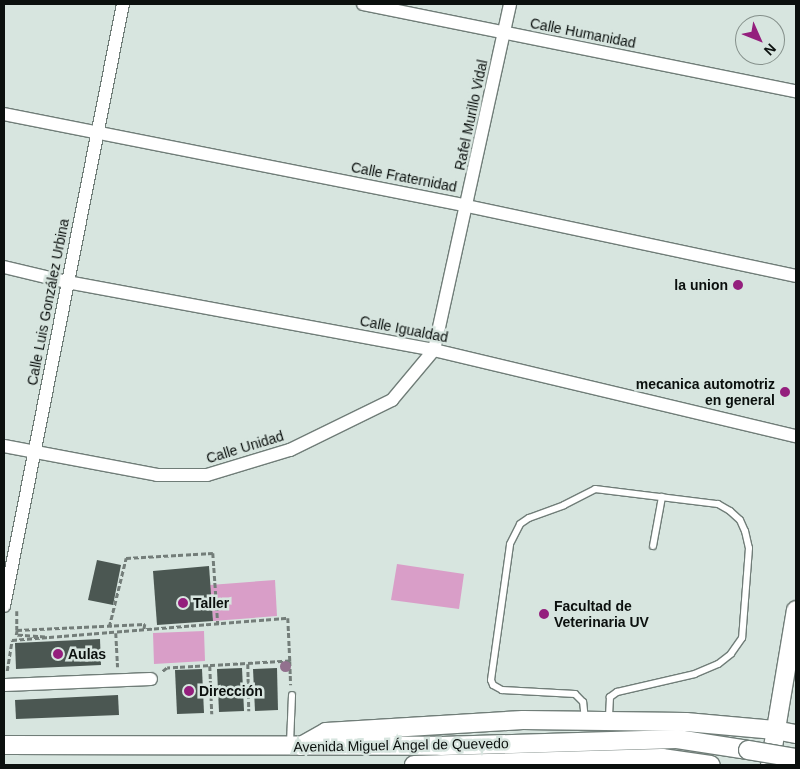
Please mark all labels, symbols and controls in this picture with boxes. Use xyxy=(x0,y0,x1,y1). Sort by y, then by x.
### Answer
street label: Calle Humanidad xyxy=(529,15,637,51)
north arrow xyxy=(735,15,785,65)
text: N xyxy=(761,41,779,59)
street label: Rafel Murillo Vidal xyxy=(451,58,491,172)
street label: Calle Fraternidad xyxy=(350,159,458,195)
street label: Calle Luis González Urbina xyxy=(24,217,72,387)
place label: la union xyxy=(674,277,728,293)
marker: la union xyxy=(732,279,744,291)
street label: Calle Igualdad xyxy=(358,312,450,346)
place label: mecanica automotriz en general xyxy=(636,376,775,408)
marker: mecanica automotriz en general xyxy=(779,386,791,398)
street label: Calle Unidad xyxy=(204,427,286,467)
place label: Taller xyxy=(193,595,229,611)
marker: Taller xyxy=(177,597,189,609)
place label: Facultad de Veterinaria UV xyxy=(554,598,649,630)
marker: Facultad de Veterinaria UV xyxy=(538,608,550,620)
place label: Aulas xyxy=(68,646,106,662)
marker: Aulas xyxy=(52,648,64,660)
place label: Dirección xyxy=(199,683,263,699)
marker: Dirección xyxy=(183,685,195,697)
street label: Avenida Miguel Ángel de Quevedo xyxy=(293,735,509,755)

